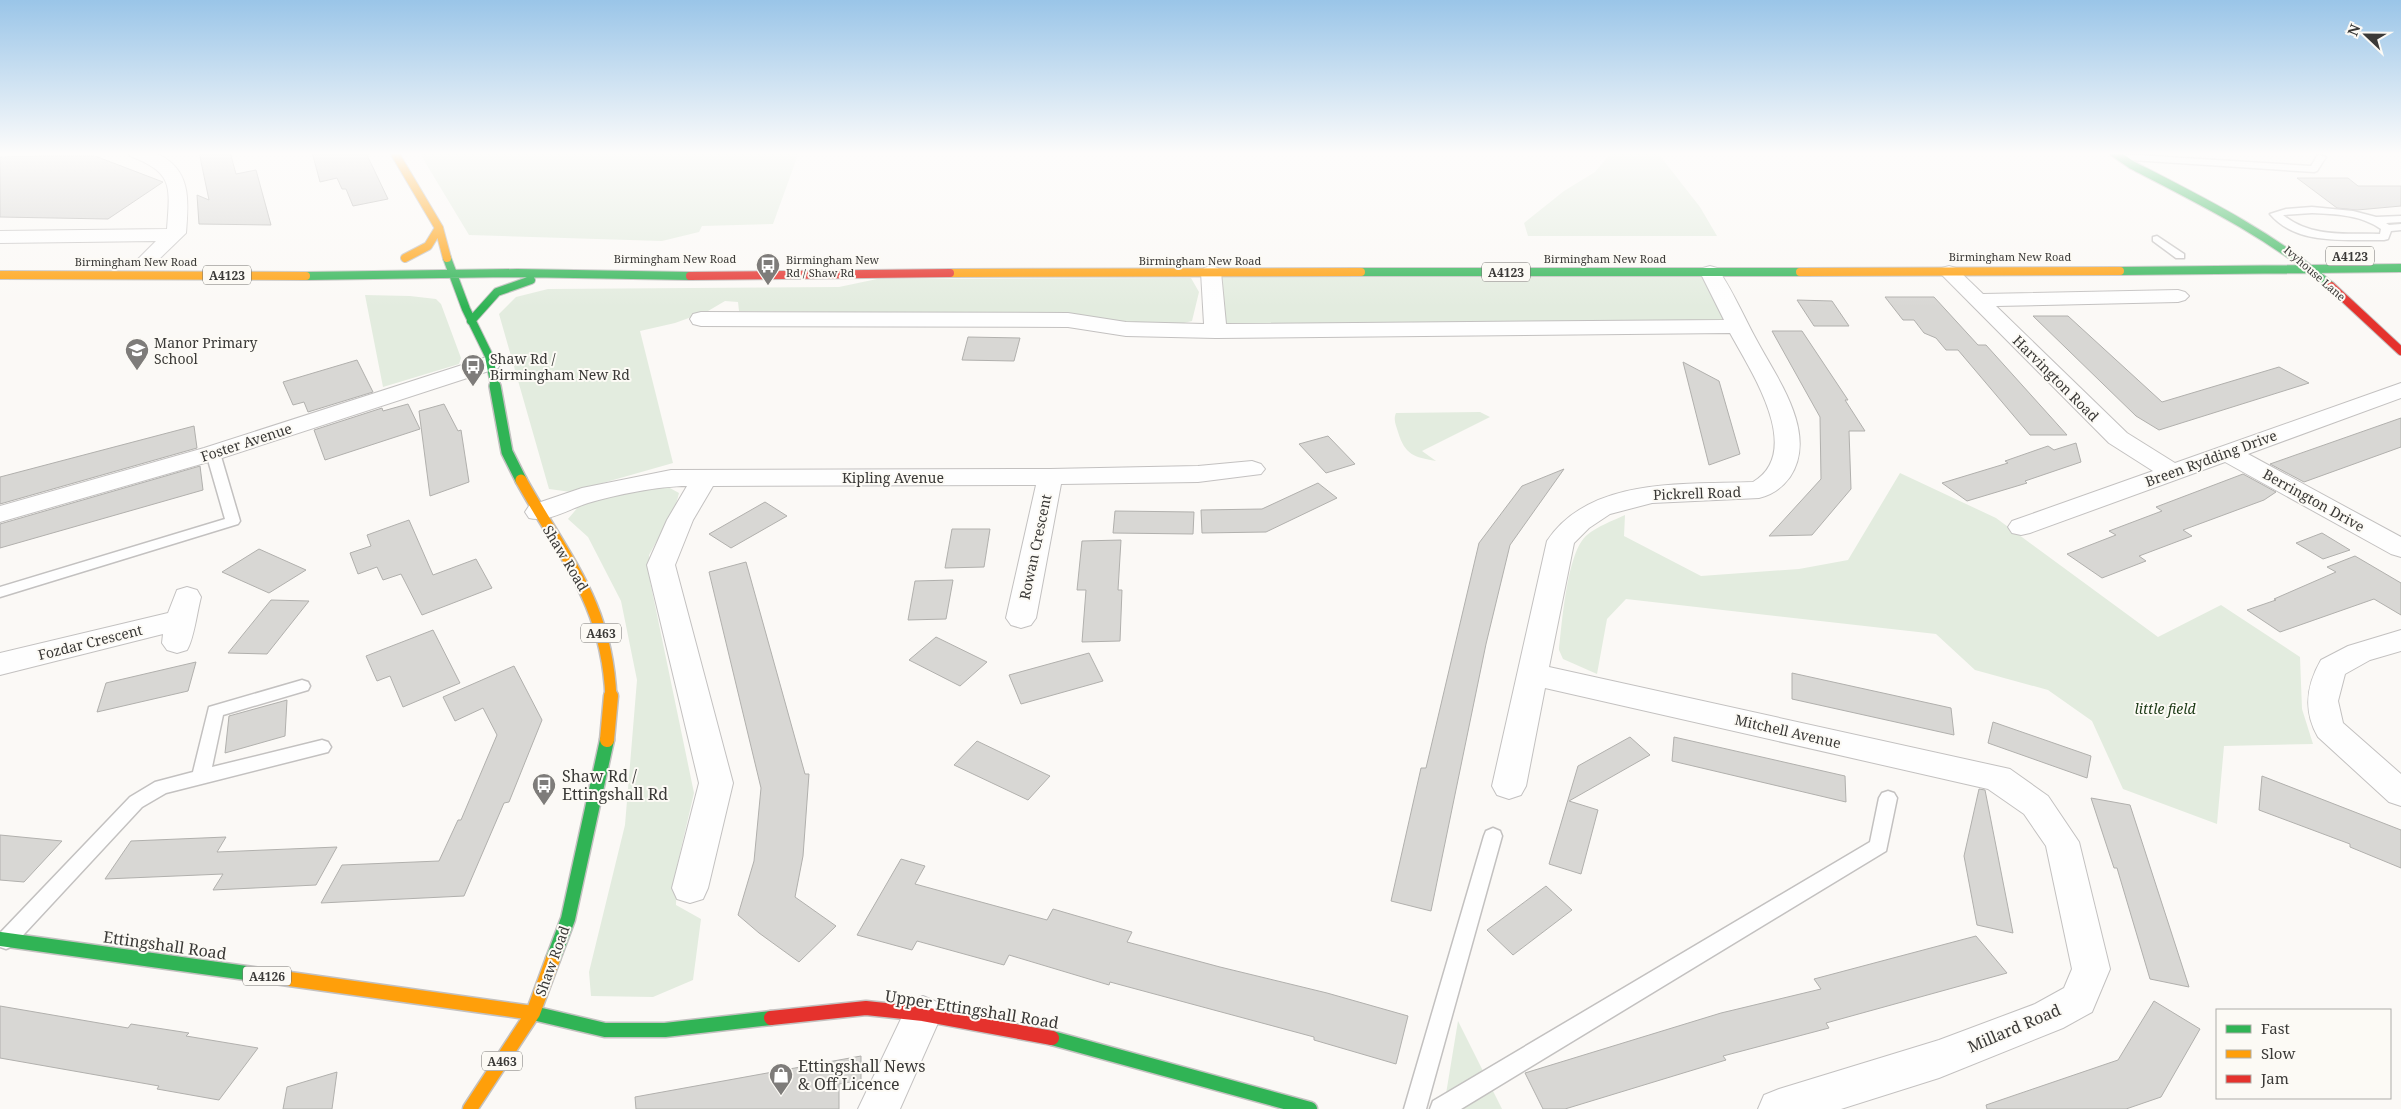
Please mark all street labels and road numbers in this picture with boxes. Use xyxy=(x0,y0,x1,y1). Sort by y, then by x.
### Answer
street label: Ivyhouse Lane xyxy=(2281,242,2349,304)
road number: A4123 xyxy=(2326,247,2374,266)
street label: Birmingham New Road xyxy=(1949,249,2071,264)
street label: Birmingham New Road xyxy=(614,251,736,266)
street label: Birmingham New Road xyxy=(1544,251,1666,266)
street label: Birmingham New Road xyxy=(1139,253,1261,268)
street label: Birmingham New Road xyxy=(75,254,197,269)
road number: A4123 xyxy=(1482,262,1530,282)
road number: A4123 xyxy=(203,266,251,284)
street label: Harvington Road xyxy=(2009,331,2103,425)
street label: Foster Avenue xyxy=(198,418,294,466)
street label: Breen Rydding Drive xyxy=(2142,425,2280,491)
street label: Berrington Drive xyxy=(2260,464,2368,536)
street label: Kipling Avenue xyxy=(842,468,944,487)
street label: Pickrell Road xyxy=(1653,482,1742,504)
street label: Rowan Crescent xyxy=(1015,493,1055,601)
street label: Shaw Road xyxy=(539,521,593,595)
street label: Fozdar Crescent xyxy=(36,620,144,664)
road number: A463 xyxy=(581,624,621,642)
street label: Mitchell Avenue xyxy=(1733,710,1843,752)
street label: Shaw Road xyxy=(530,923,574,999)
street label: Ettingshall Road xyxy=(102,925,228,965)
road number: A4126 xyxy=(243,966,291,986)
street label: Upper Ettingshall Road xyxy=(884,984,1061,1034)
street label: Millard Road xyxy=(1964,998,2064,1057)
road number: A463 xyxy=(482,1052,522,1070)

